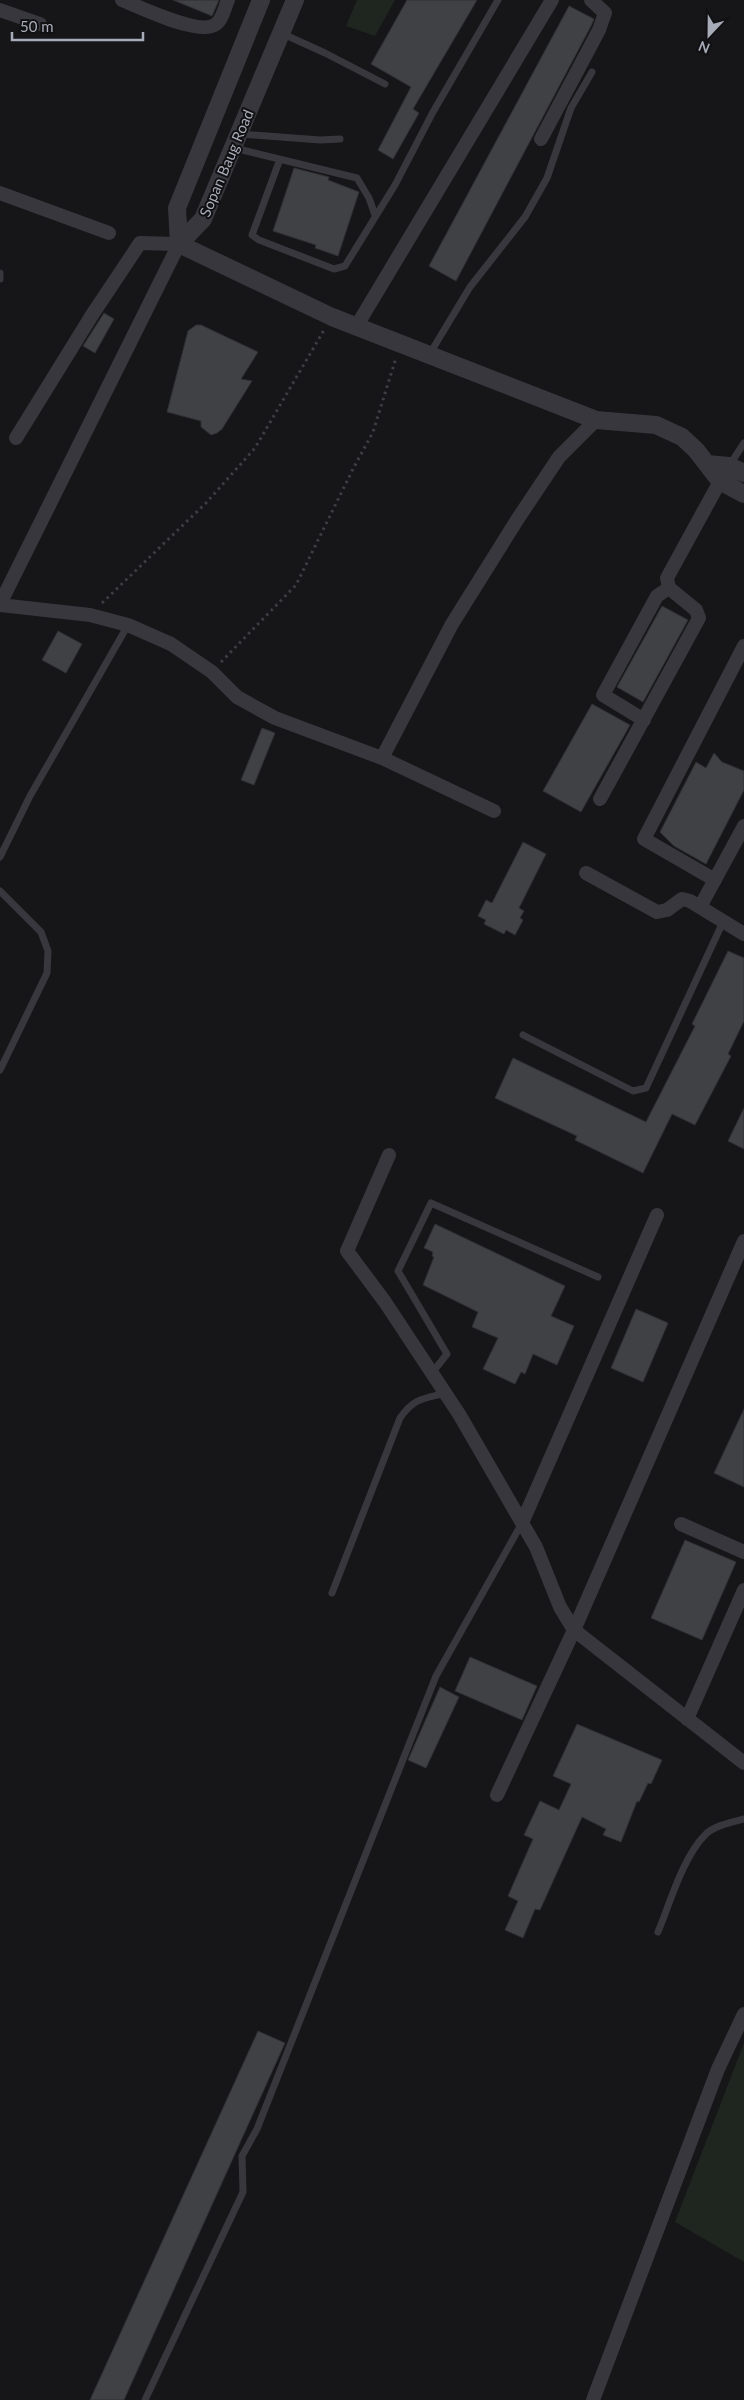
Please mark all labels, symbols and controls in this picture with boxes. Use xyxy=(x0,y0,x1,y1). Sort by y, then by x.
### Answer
scale bar xyxy=(12,10,144,42)
north arrow xyxy=(684,10,734,60)
text: 50 m xyxy=(20,17,54,35)
text: N xyxy=(696,38,712,57)
street label: Sopan Baug Road xyxy=(195,107,257,219)

